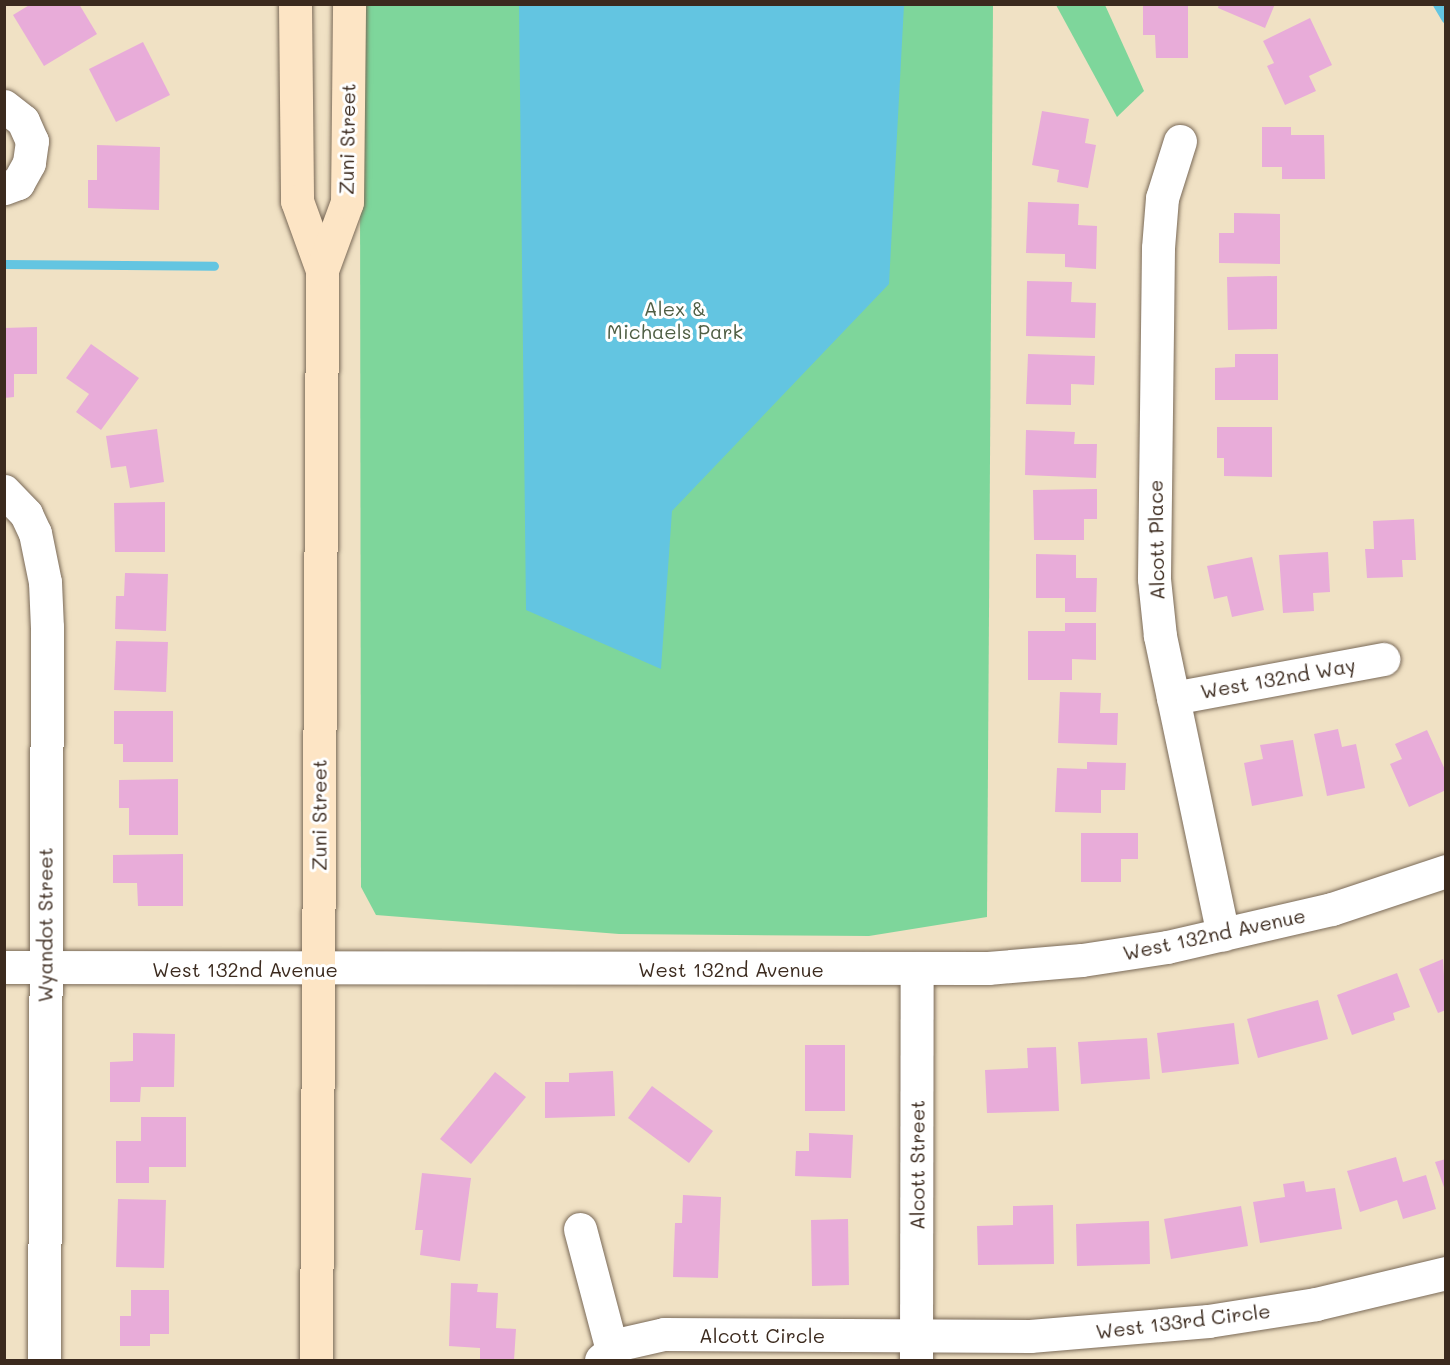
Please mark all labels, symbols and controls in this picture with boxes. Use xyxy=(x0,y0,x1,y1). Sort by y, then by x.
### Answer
street label: Zuni Street xyxy=(334,83,360,195)
park label: Alex & Michaels Park xyxy=(607,297,743,344)
street label: Alcott Place xyxy=(1143,480,1169,600)
street label: West 132nd Way xyxy=(1198,653,1358,703)
street label: Zuni Street xyxy=(307,759,331,871)
street label: Wyandot Street xyxy=(33,848,57,1002)
street label: West 132nd Avenue xyxy=(1121,903,1307,965)
street label: West 132nd Avenue xyxy=(152,957,338,981)
street label: West 132nd Avenue xyxy=(638,957,824,981)
street label: Alcott Street xyxy=(905,1100,929,1230)
street label: West 133rd Circle xyxy=(1094,1298,1272,1344)
street label: Alcott Circle xyxy=(699,1323,825,1347)

